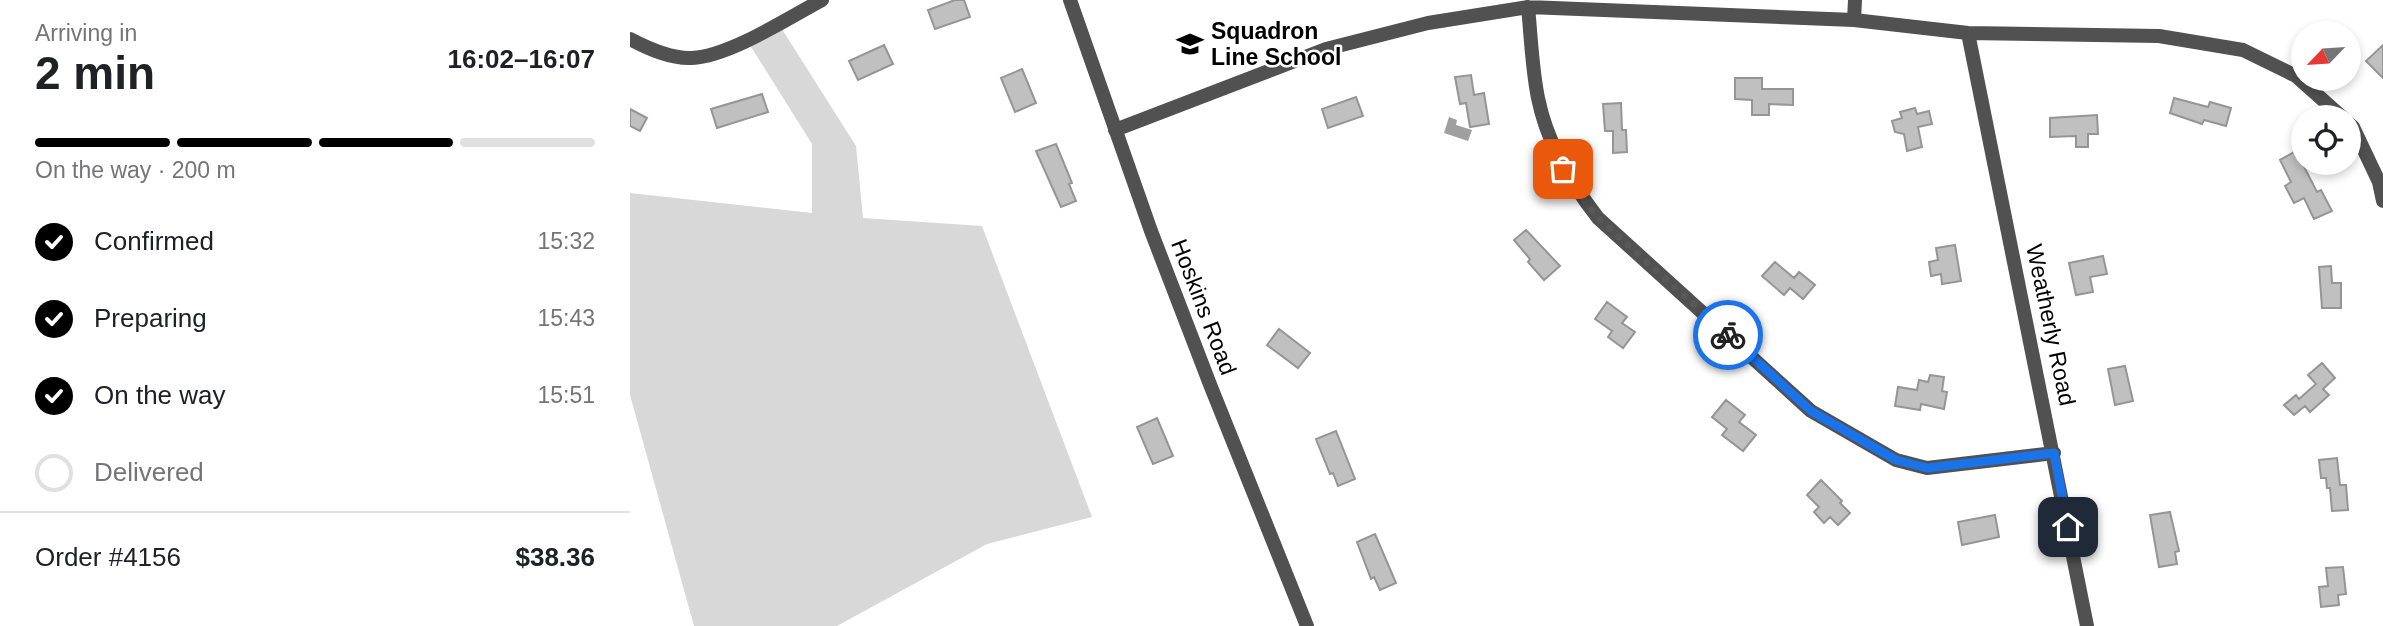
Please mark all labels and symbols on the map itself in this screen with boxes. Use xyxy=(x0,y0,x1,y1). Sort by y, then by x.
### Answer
place label: Squadron Line School xyxy=(1211,18,1341,70)
north arrow xyxy=(2291,21,2361,91)
school or university icon: Squadron Line School xyxy=(1175,29,1205,59)
pin xyxy=(1533,139,1593,199)
street label: Hoskins Road xyxy=(1166,236,1242,378)
street label: Weatherly Road xyxy=(2021,242,2081,408)
courier xyxy=(1693,300,1763,370)
pin xyxy=(2038,497,2098,557)

